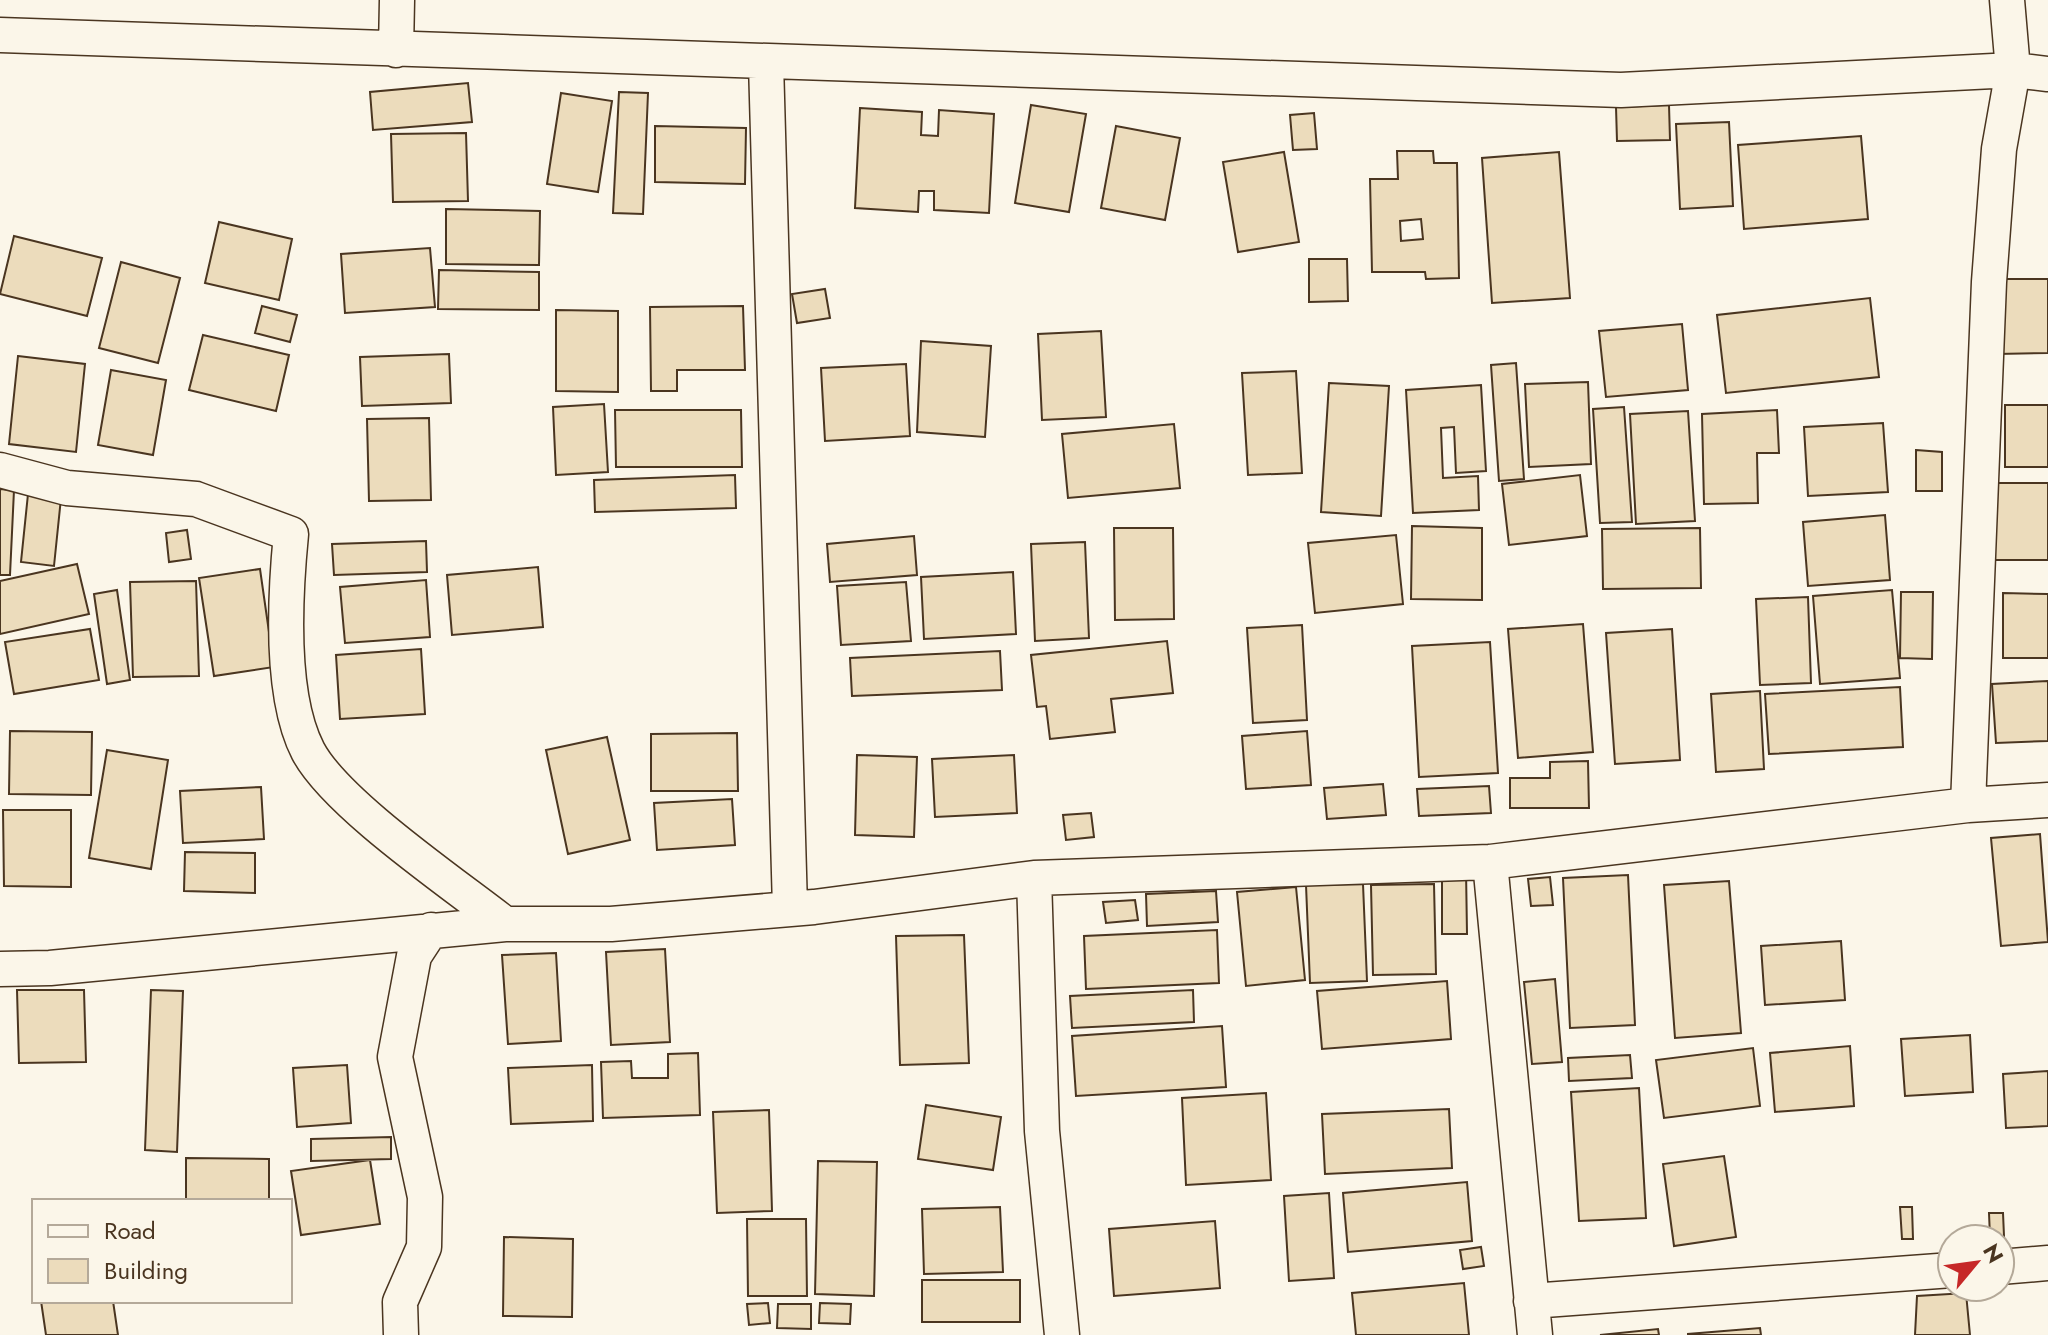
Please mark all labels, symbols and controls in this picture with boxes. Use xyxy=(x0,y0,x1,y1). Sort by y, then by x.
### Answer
legend xyxy=(32,1199,292,1303)
text: Road xyxy=(104,1213,156,1248)
north arrow xyxy=(1936,1223,2016,1303)
text: N xyxy=(1975,1238,2012,1269)
text: Building xyxy=(104,1253,188,1288)

